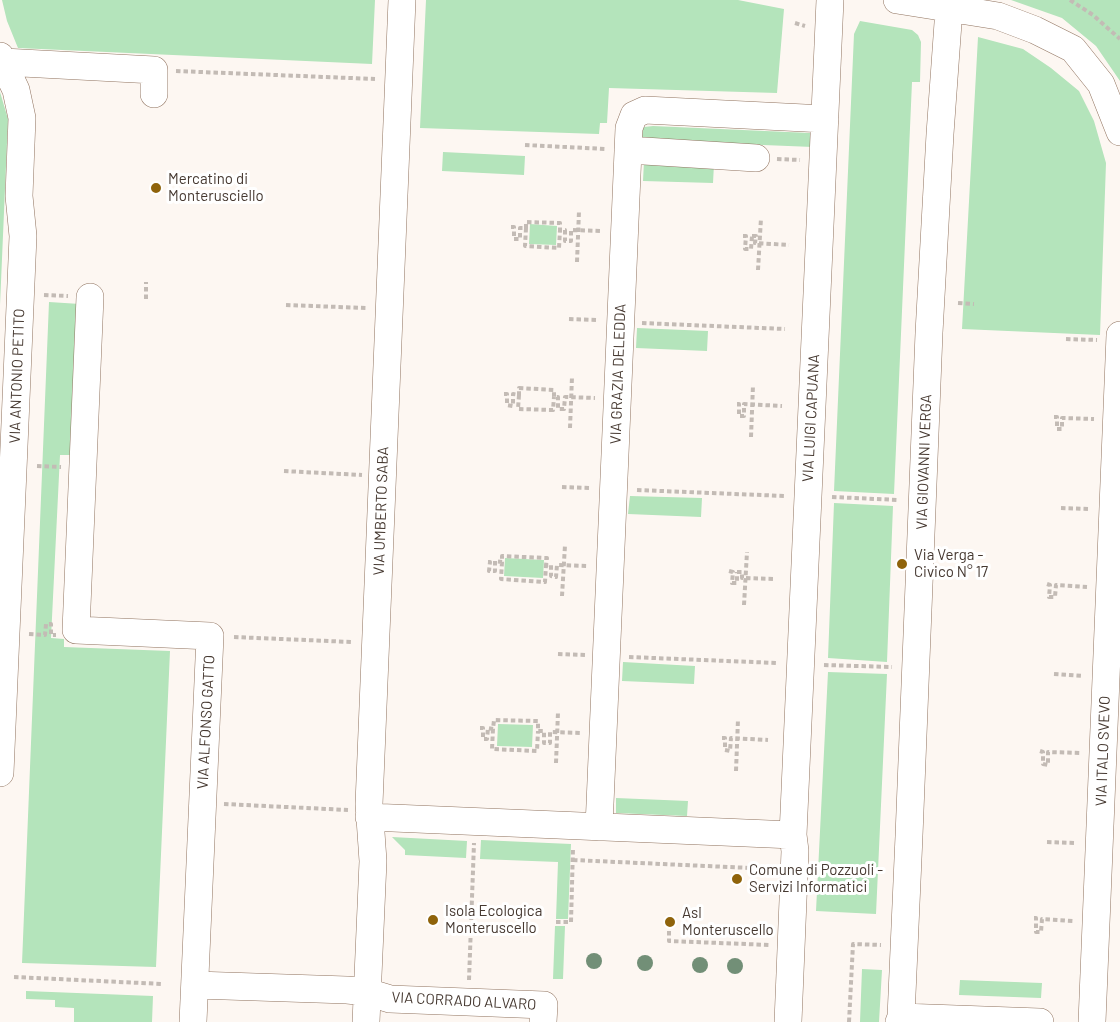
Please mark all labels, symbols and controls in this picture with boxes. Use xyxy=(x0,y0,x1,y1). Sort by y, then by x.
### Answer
place label: Mercatino di Monterusciello xyxy=(168,170,264,205)
marker: Mercatino di Monterusciello xyxy=(149,181,163,195)
street label: VIA GRAZIA DELEDDA xyxy=(607,303,629,445)
street label: VIA ANTONIO PETITO xyxy=(6,308,28,444)
street label: VIA LUIGI CAPUANA xyxy=(799,354,823,482)
street label: VIA GIOVANNI VERGA xyxy=(913,394,935,530)
street label: VIA UMBERTO SABA xyxy=(370,446,392,576)
place label: Via Verga - Civico N° 17 xyxy=(914,546,988,581)
marker: Via Verga - Civico N° 17 xyxy=(895,557,909,571)
street label: VIA ALFONSO GATTO xyxy=(193,654,219,790)
street label: VIA ITALO SVEVO xyxy=(1092,695,1114,807)
place label: Comune di Pozzuoli - Servizi Informatici xyxy=(749,861,883,896)
marker: Comune di Pozzuoli - Servizi Informatici xyxy=(730,872,744,886)
place label: Isola Ecologica Monteruscello xyxy=(445,902,542,937)
place label: Asl Monteruscello xyxy=(682,904,774,939)
marker: Isola Ecologica Monteruscello xyxy=(426,913,440,927)
marker: Asl Monteruscello xyxy=(663,915,677,929)
street label: VIA CORRADO ALVARO xyxy=(391,988,537,1014)

